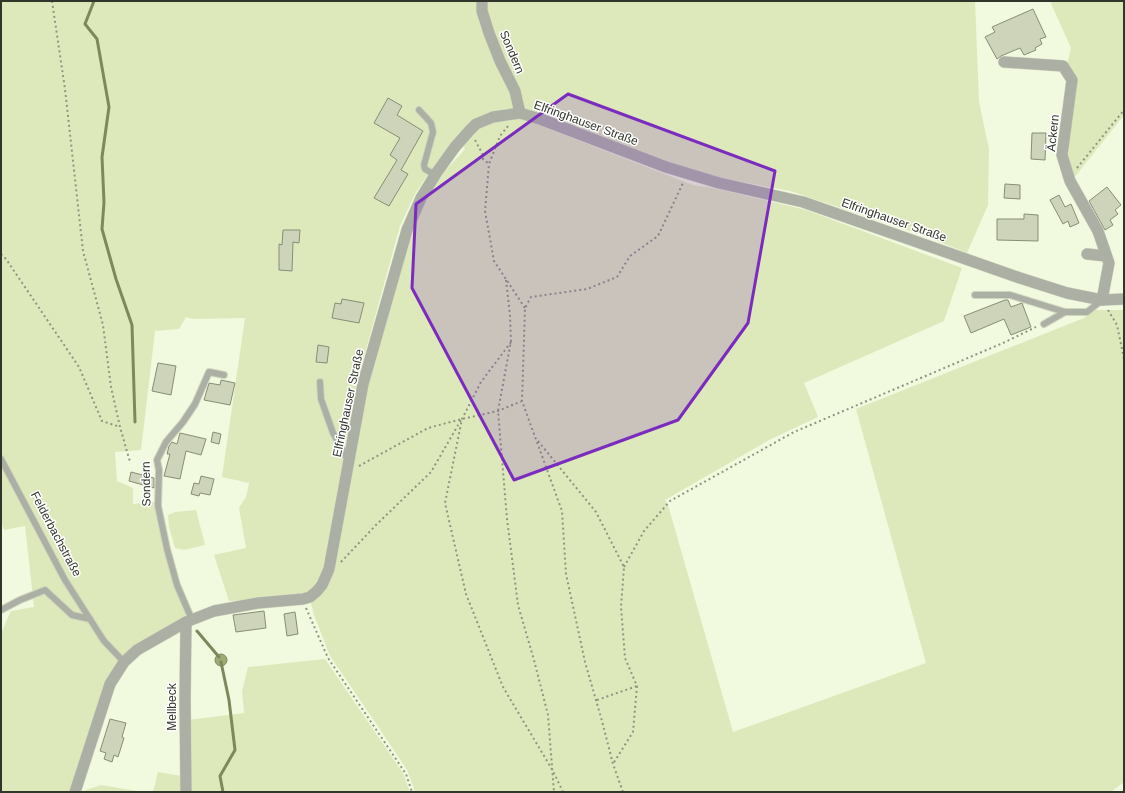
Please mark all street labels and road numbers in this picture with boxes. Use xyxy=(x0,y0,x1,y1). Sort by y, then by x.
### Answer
street label: Sondern xyxy=(497,28,527,76)
street label: Elfringhauser Straße xyxy=(532,98,640,149)
street label: Äckern xyxy=(1044,114,1062,152)
street label: Elfringhauser Straße xyxy=(840,195,949,245)
street label: Elfringhauser Straße xyxy=(330,347,366,458)
street label: Sondern xyxy=(139,461,153,507)
street label: Felderbachstraße xyxy=(28,489,84,579)
street label: Mellbeck xyxy=(165,682,179,731)

